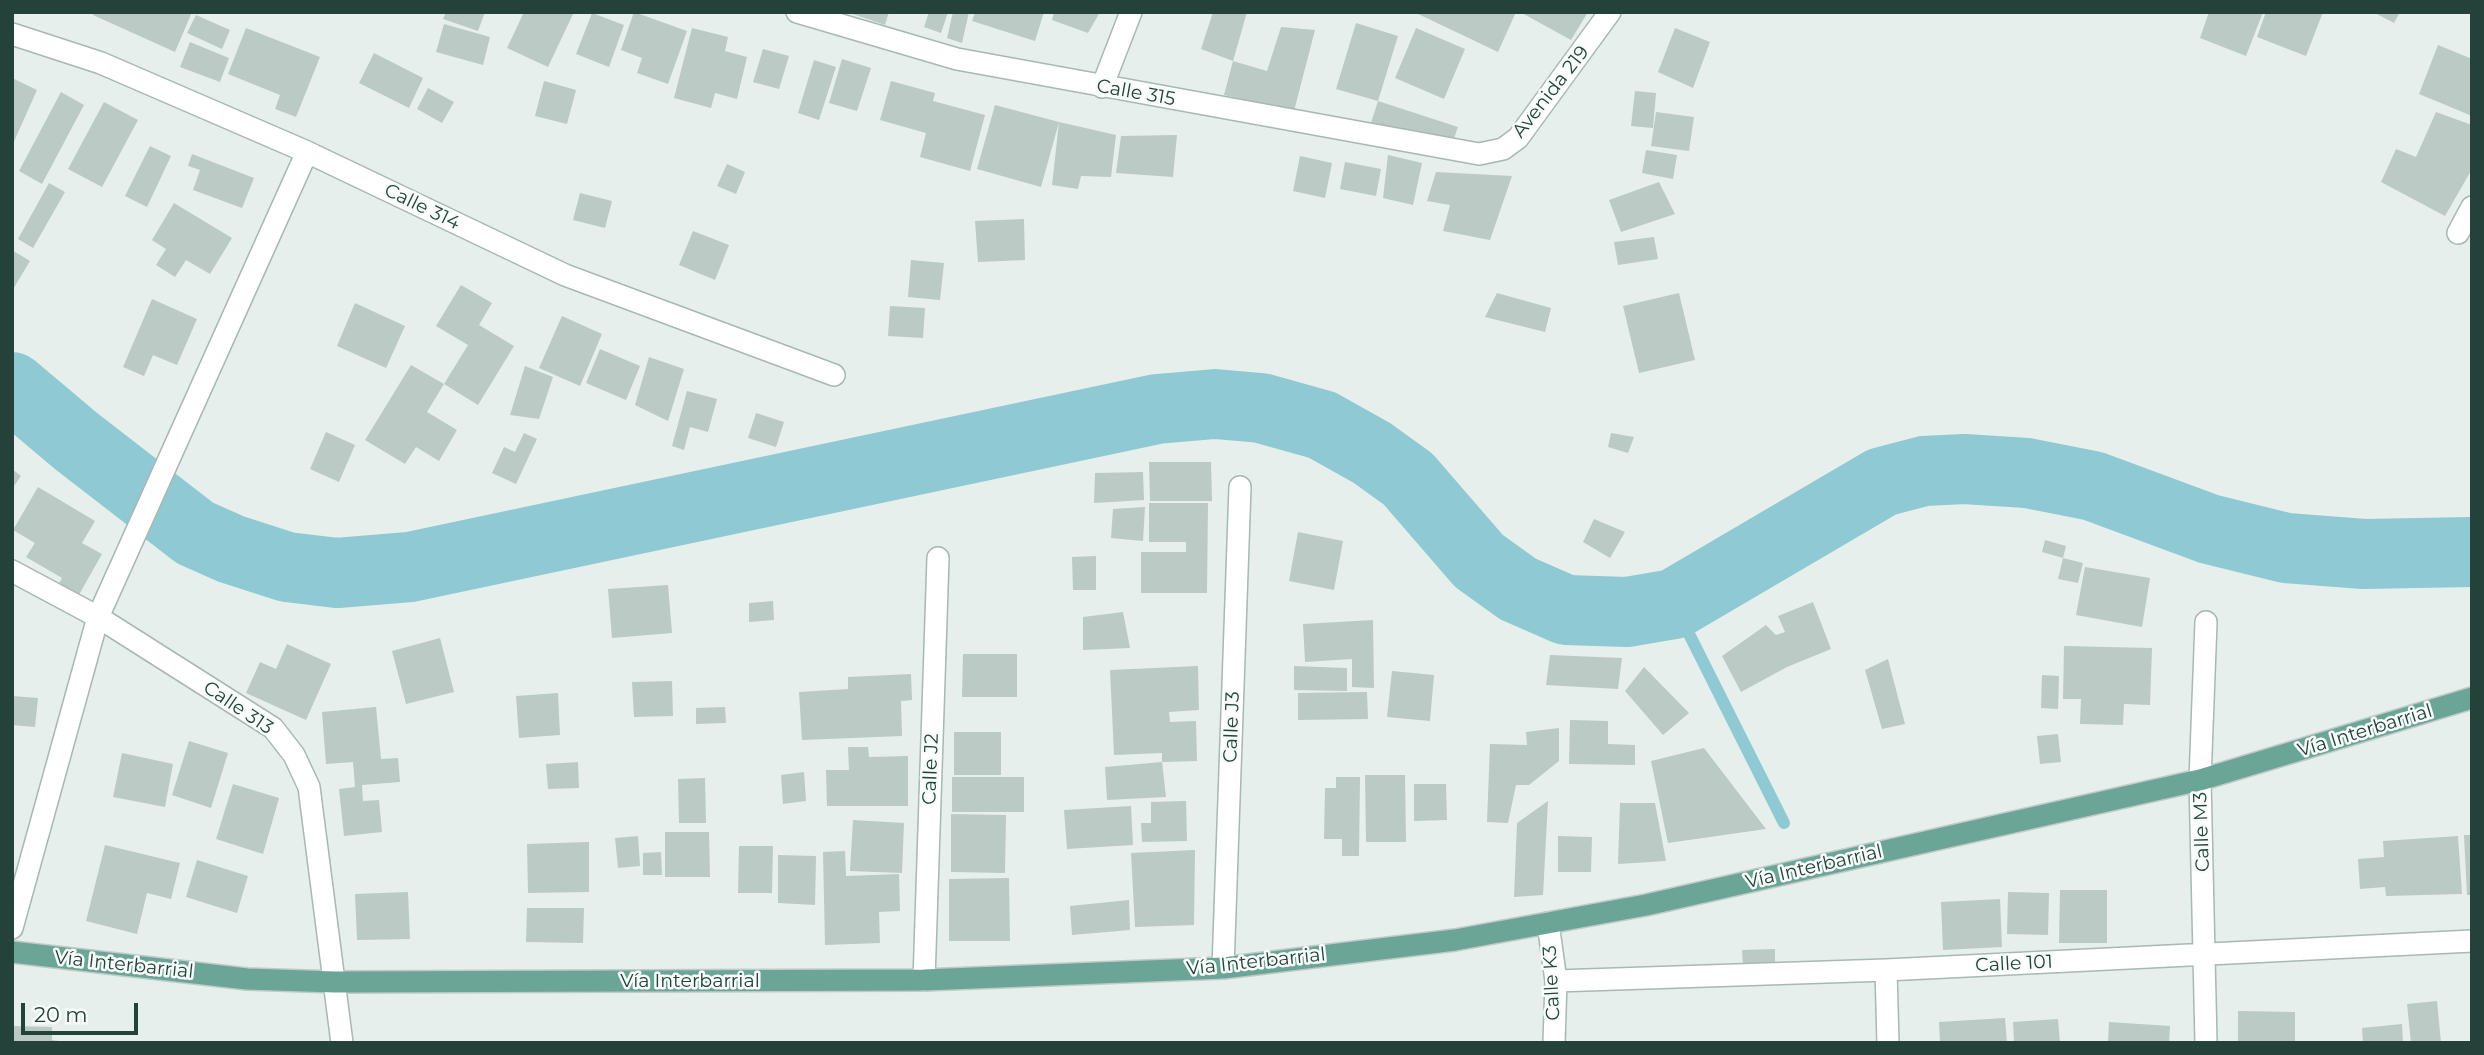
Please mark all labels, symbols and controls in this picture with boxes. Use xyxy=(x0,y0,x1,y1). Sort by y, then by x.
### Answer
street label: Avenida 219 xyxy=(1508,41,1594,143)
street label: Calle 315 xyxy=(1095,75,1177,111)
street label: Calle 314 xyxy=(380,179,464,235)
street label: Calle 313 xyxy=(199,676,277,740)
street label: Calle J3 xyxy=(1219,691,1245,763)
street label: Vía Interbarrial xyxy=(2295,700,2435,762)
street label: Calle J2 xyxy=(918,733,944,805)
street label: Calle M3 xyxy=(2189,792,2215,872)
street label: Vía Interbarrial xyxy=(1743,840,1885,894)
street label: Vía Interbarrial xyxy=(1185,943,1327,981)
street label: Calle K3 xyxy=(1539,945,1565,1021)
street label: Vía Interbarrial xyxy=(53,946,195,984)
street label: Calle 101 xyxy=(1975,951,2053,977)
street label: Vía Interbarrial xyxy=(620,970,760,992)
scale bar xyxy=(24,988,142,1032)
text: 20 m xyxy=(34,1002,88,1027)

